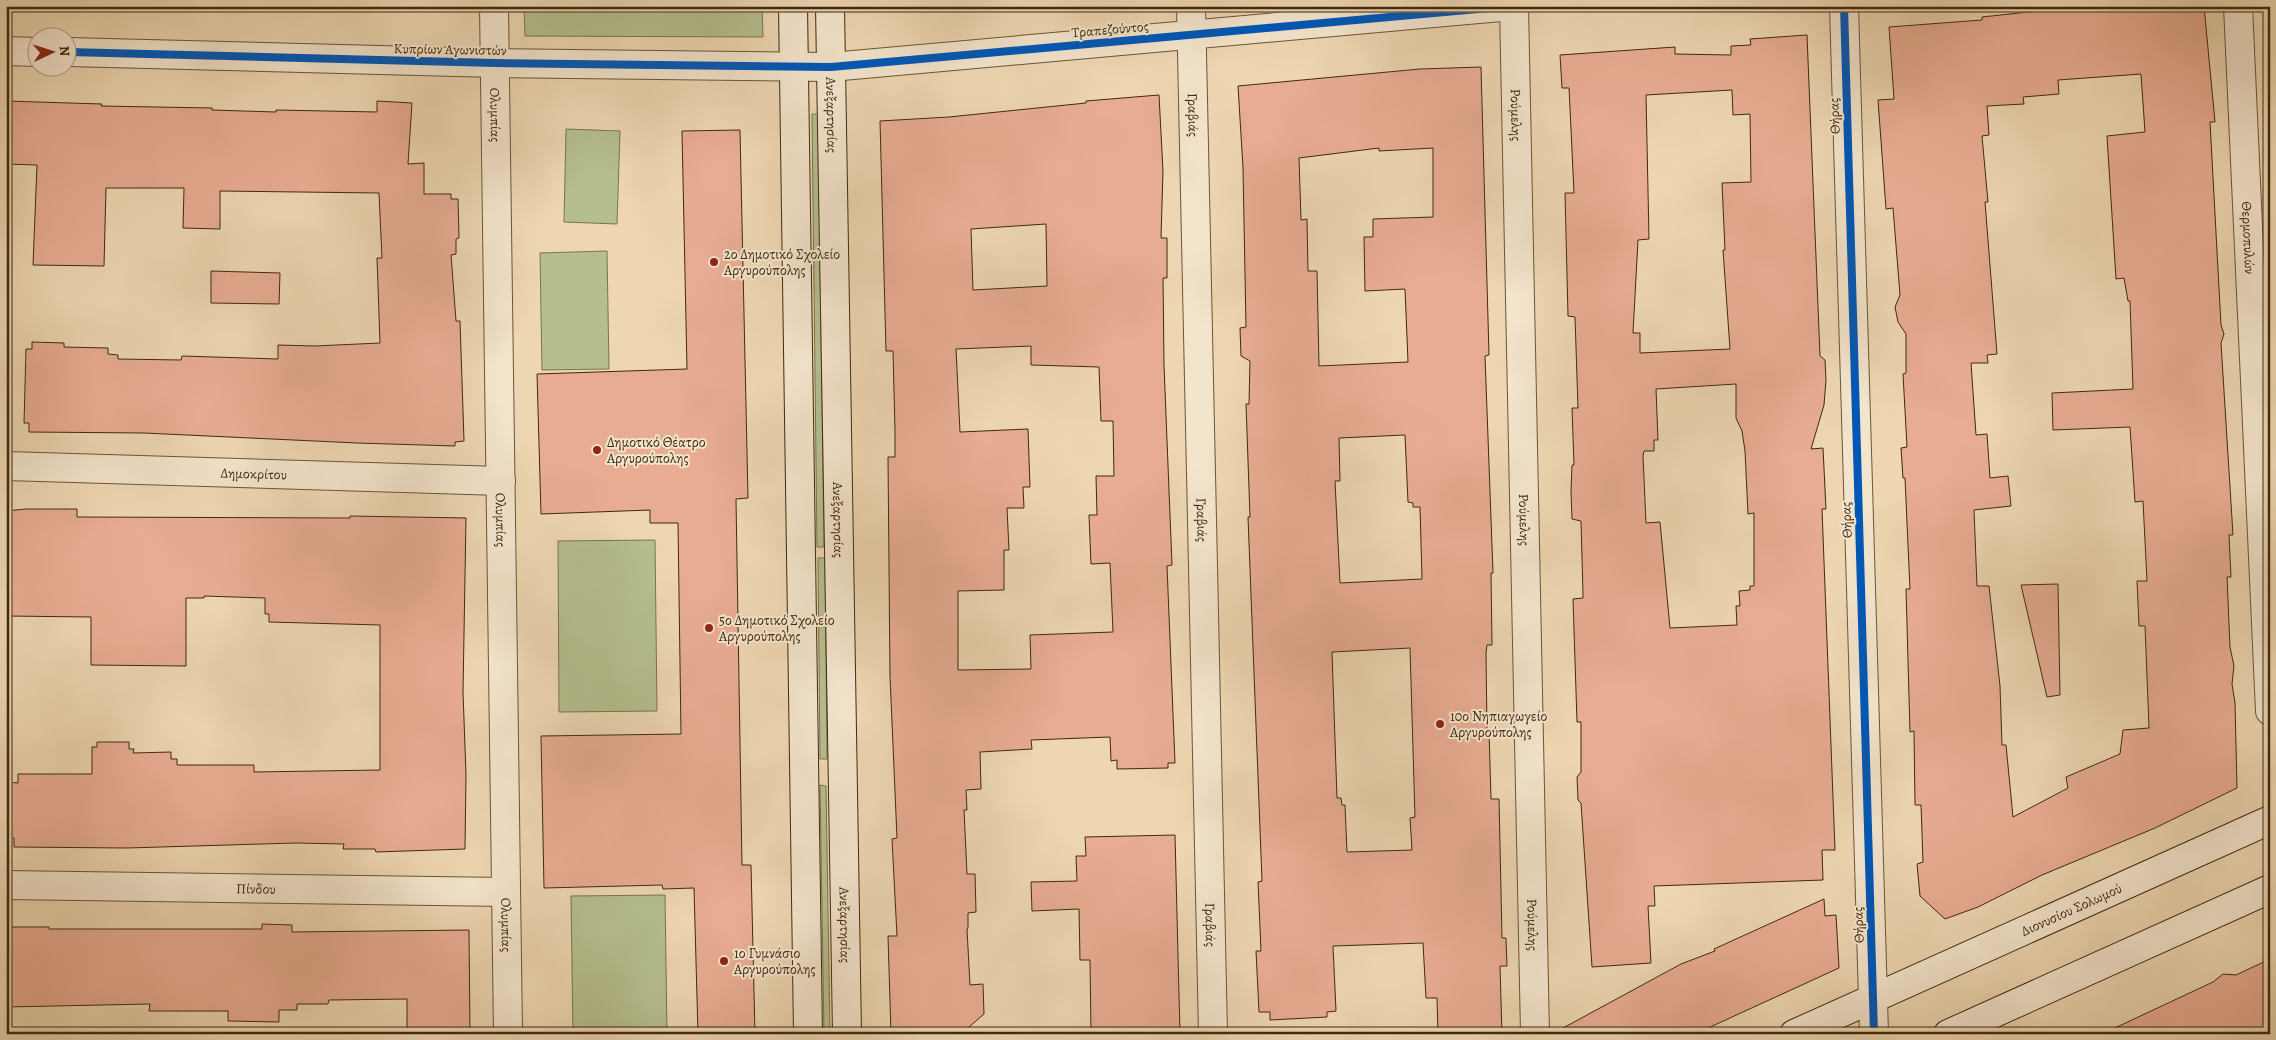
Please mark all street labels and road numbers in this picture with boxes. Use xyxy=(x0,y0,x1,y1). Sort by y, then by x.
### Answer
street label: Τραπεζούντος xyxy=(1071,17,1149,42)
street label: Κυπρίων Αγωνιστών xyxy=(393,39,507,60)
street label: Ανεξαρτησίας xyxy=(821,76,841,153)
street label: Ολυμπίας xyxy=(485,88,505,142)
street label: Ρούμελης xyxy=(1506,89,1526,141)
street label: Γραβιάς xyxy=(1183,93,1203,137)
street label: Θήρας xyxy=(1824,97,1845,135)
street label: Θερμοπυλών xyxy=(2237,201,2259,275)
street label: Δημοκρίτου xyxy=(220,464,287,485)
street label: Ανεξαρτησίας xyxy=(828,481,848,558)
street label: Ολυμπίας xyxy=(491,493,510,547)
street label: Ρούμελης xyxy=(1514,493,1534,546)
street label: Γραβιάς xyxy=(1192,498,1211,542)
street label: Θήρας xyxy=(1836,501,1857,539)
street label: Πίνδου xyxy=(236,879,276,899)
street label: Διονυσίου Σολωμού xyxy=(2018,879,2125,941)
street label: Ανεξαρτησίας xyxy=(835,886,855,963)
street label: Ολυμπίας xyxy=(496,898,516,952)
street label: Ρούμελης xyxy=(1522,898,1542,951)
street label: Γραβιάς xyxy=(1200,902,1220,947)
street label: Θήρας xyxy=(1848,906,1869,944)

